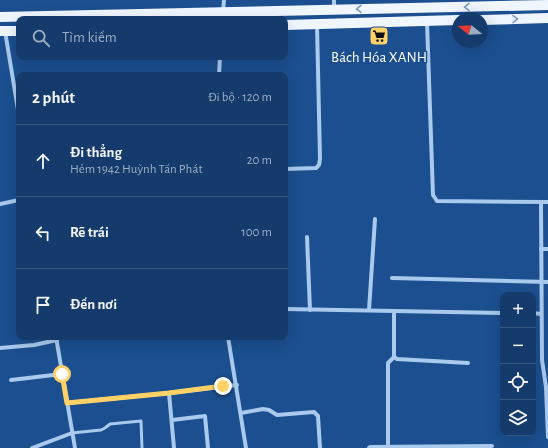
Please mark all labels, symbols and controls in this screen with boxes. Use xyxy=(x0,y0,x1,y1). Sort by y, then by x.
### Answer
one-way arrow xyxy=(464,3,470,11)
one-way arrow xyxy=(356,5,362,13)
north arrow xyxy=(452,12,488,48)
one-way arrow xyxy=(512,15,518,23)
search box xyxy=(16,16,288,60)
supermarket icon: Bách Hóa XANH xyxy=(368,25,390,47)
icon: search xyxy=(30,27,52,49)
text: Tìm kiếm xyxy=(62,30,117,45)
place label: Bách Hóa XANH xyxy=(331,50,427,65)
text: 2 phút xyxy=(32,89,75,106)
text: Đi bộ · 120 m xyxy=(208,91,272,104)
text: Đi thẳng xyxy=(70,145,122,160)
icon: ahead xyxy=(32,150,54,172)
text: 20 m xyxy=(247,154,272,167)
text: Hẻm 1942 Huỳnh Tấn Phát xyxy=(70,163,203,176)
icon: left xyxy=(32,222,54,244)
text: Rẽ trái xyxy=(70,225,109,240)
text: 100 m xyxy=(241,226,272,239)
map controls xyxy=(500,292,536,436)
button: + xyxy=(500,292,536,328)
icon: arrive xyxy=(32,294,54,316)
text: Đến nơi xyxy=(70,297,117,312)
button: − xyxy=(500,328,536,364)
button: locate xyxy=(500,364,536,400)
route start xyxy=(53,365,71,383)
route end xyxy=(214,377,232,395)
button: layers xyxy=(500,400,536,436)

